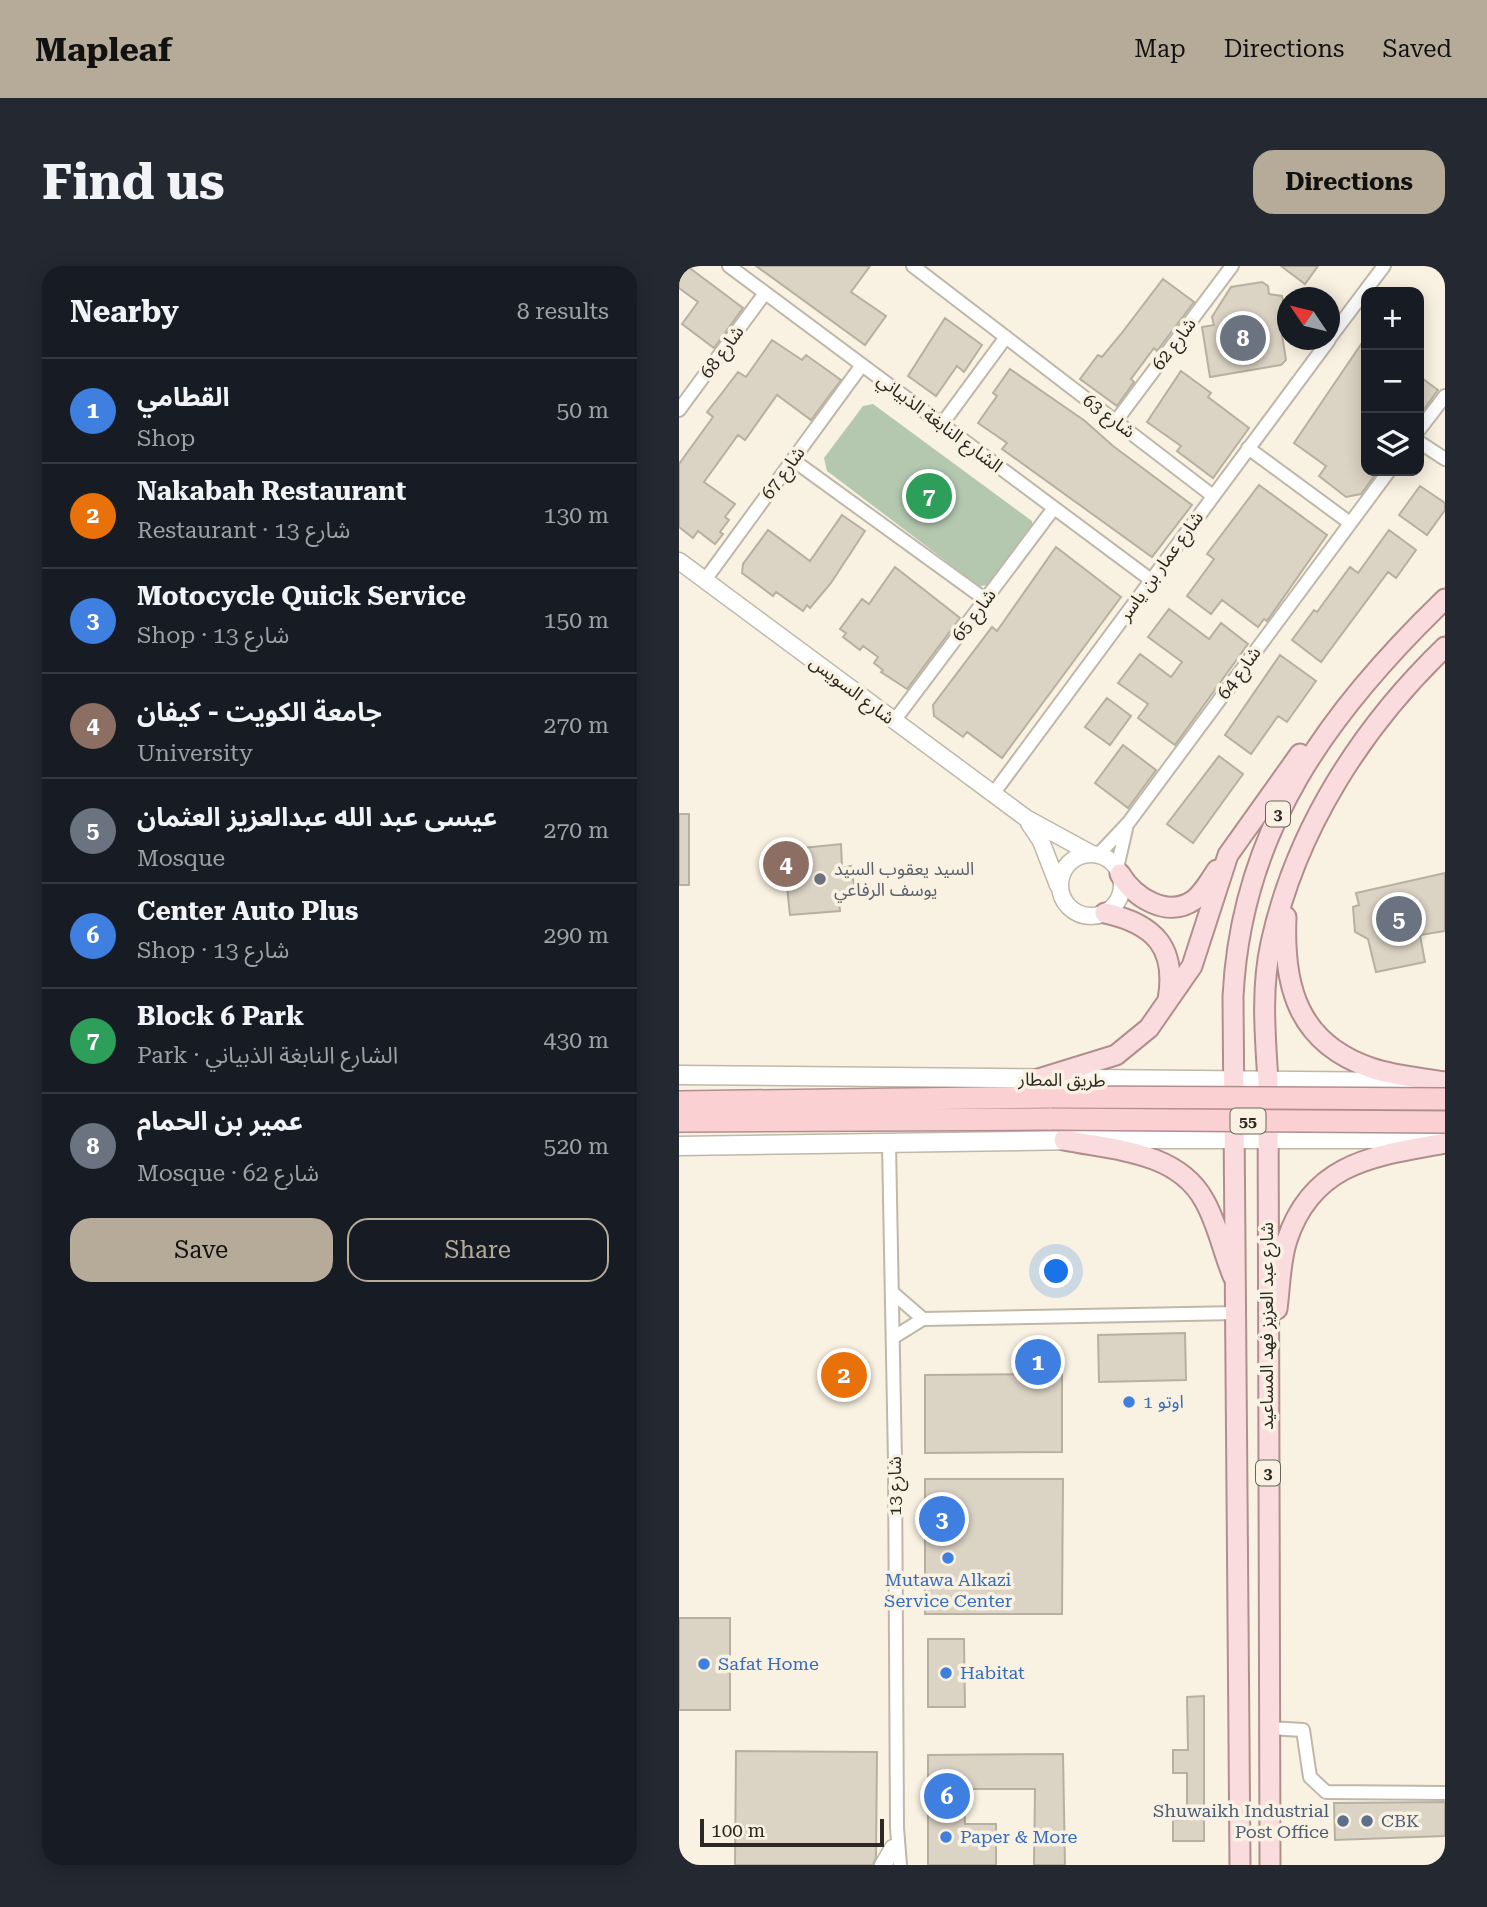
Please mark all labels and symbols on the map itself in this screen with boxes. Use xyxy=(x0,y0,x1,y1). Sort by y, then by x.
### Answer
north arrow xyxy=(1277,287,1340,350)
pin: 8 xyxy=(1220,312,1266,364)
street label: شارع 62 xyxy=(1147,313,1203,376)
street label: شارع 68 xyxy=(696,321,751,384)
street label: الشارع النابغة الذبياني xyxy=(871,369,1007,480)
street label: شارع 63 xyxy=(1077,389,1140,445)
street label: شارع 67 xyxy=(757,442,812,505)
pin: 7 xyxy=(906,470,952,522)
street label: شارع عمار بن ياسر xyxy=(1113,507,1211,628)
street label: شارع 65 xyxy=(947,584,1003,647)
street label: شارع 64 xyxy=(1213,642,1268,705)
street label: شارع السويس xyxy=(803,651,899,731)
road number: 3 xyxy=(1266,802,1290,827)
pin: 4 xyxy=(763,838,809,890)
place label: السيد يعقوب السيد يوسف الرفاعي xyxy=(834,858,974,903)
marker: السيد يعقوب السيد يوسف الرفاعي xyxy=(812,871,828,887)
pin: 5 xyxy=(1376,893,1422,945)
street label: طريق المطار xyxy=(1017,1068,1106,1092)
road number: 55 xyxy=(1231,1108,1265,1134)
street label: شارع عبد العزيز فهد المساعيد xyxy=(1256,1222,1281,1430)
your location xyxy=(1039,1254,1073,1288)
pin: 1 xyxy=(1015,1336,1061,1388)
pin: 2 xyxy=(821,1349,867,1401)
place label: اوتو 1 xyxy=(1143,1391,1184,1413)
marker: اوتو 1 xyxy=(1121,1394,1137,1410)
street label: شارع 13 xyxy=(884,1456,909,1516)
road number: 3 xyxy=(1256,1460,1280,1485)
pin: 3 xyxy=(919,1493,965,1545)
marker: Mutawa Alkazi Service Center xyxy=(940,1550,956,1566)
place label: Mutawa Alkazi Service Center xyxy=(884,1569,1012,1611)
place label: Safat Home xyxy=(718,1653,819,1674)
marker: Safat Home xyxy=(696,1656,712,1672)
place label: Habitat xyxy=(960,1662,1025,1683)
marker: Habitat xyxy=(938,1665,954,1681)
pin: 6 xyxy=(924,1770,970,1822)
place label: Shuwaikh Industrial Post Office xyxy=(1153,1800,1329,1842)
place label: CBK xyxy=(1381,1810,1419,1831)
marker: Shuwaikh Industrial Post Office xyxy=(1335,1813,1351,1829)
marker: CBK xyxy=(1359,1813,1375,1829)
scale bar xyxy=(700,1816,884,1848)
place label: Paper & More xyxy=(960,1826,1078,1847)
marker: Paper & More xyxy=(938,1829,954,1845)

